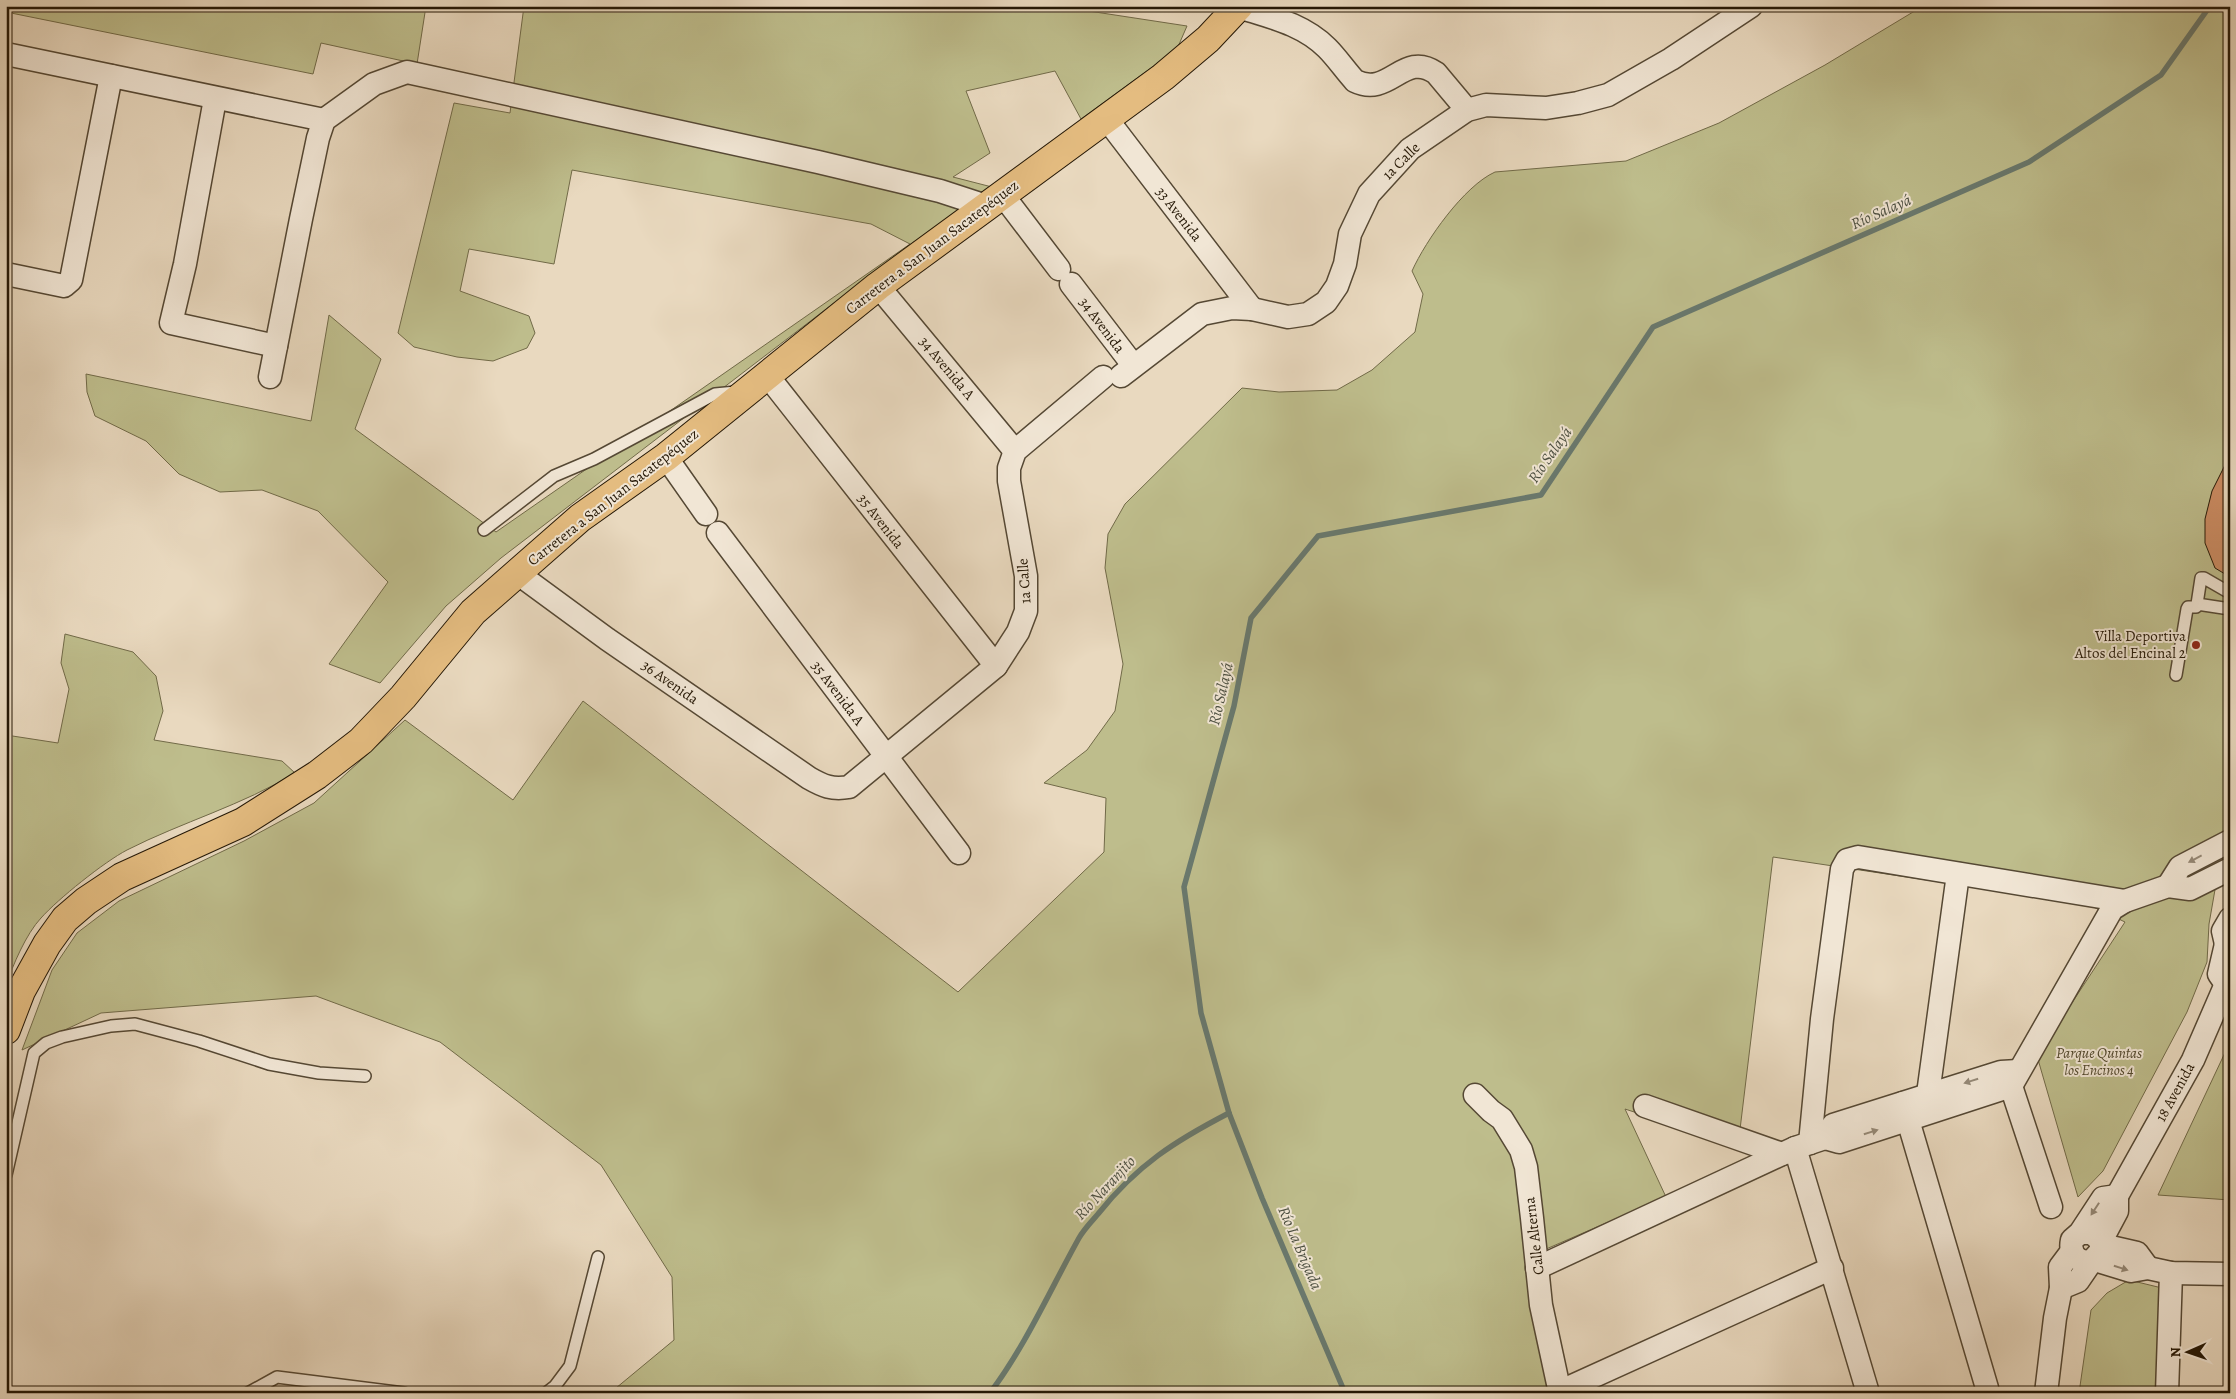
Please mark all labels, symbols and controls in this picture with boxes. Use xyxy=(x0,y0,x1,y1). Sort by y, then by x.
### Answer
street label: 1a Calle xyxy=(1378,138,1424,184)
street label: Carretera a San Juan Sacatepéquez xyxy=(841,175,1023,319)
street label: 33 Avenida xyxy=(1151,182,1207,246)
water label: Río Salayá xyxy=(1848,189,1915,235)
street label: 34 Avenida xyxy=(1074,293,1130,357)
street label: 34 Avenida A xyxy=(915,332,980,404)
water label: Río Salayá xyxy=(1523,422,1577,487)
street label: Carretera a San Juan Sacatepéquez xyxy=(523,424,703,570)
street label: 35 Avenida xyxy=(853,489,909,553)
street label: 1a Calle xyxy=(1012,557,1036,604)
place label: Villa Deportiva Altos del Encinal 2 xyxy=(2074,626,2186,663)
marker: Villa Deportiva Altos del Encinal 2 xyxy=(2190,639,2202,651)
street label: 36 Avenida xyxy=(638,655,702,709)
street label: 35 Avenida A xyxy=(807,656,869,730)
water label: Río Salayá xyxy=(1203,660,1239,727)
one-way arrow xyxy=(2187,855,2202,863)
park label: Parque Quintas los Encinos 4 xyxy=(2056,1043,2142,1080)
street label: 18 Avenida xyxy=(2151,1059,2199,1125)
one-way arrow xyxy=(1963,1078,1978,1086)
one-way arrow xyxy=(1864,1127,1879,1135)
water label: Río Naranjito xyxy=(1070,1151,1140,1225)
street label: Calle Alterna xyxy=(1519,1196,1549,1276)
water label: Río La Brigada xyxy=(1273,1203,1328,1294)
one-way arrow xyxy=(2091,1203,2100,1216)
one-way arrow xyxy=(2114,1264,2129,1272)
north arrow xyxy=(2164,1326,2214,1376)
text: N xyxy=(2166,1347,2185,1358)

